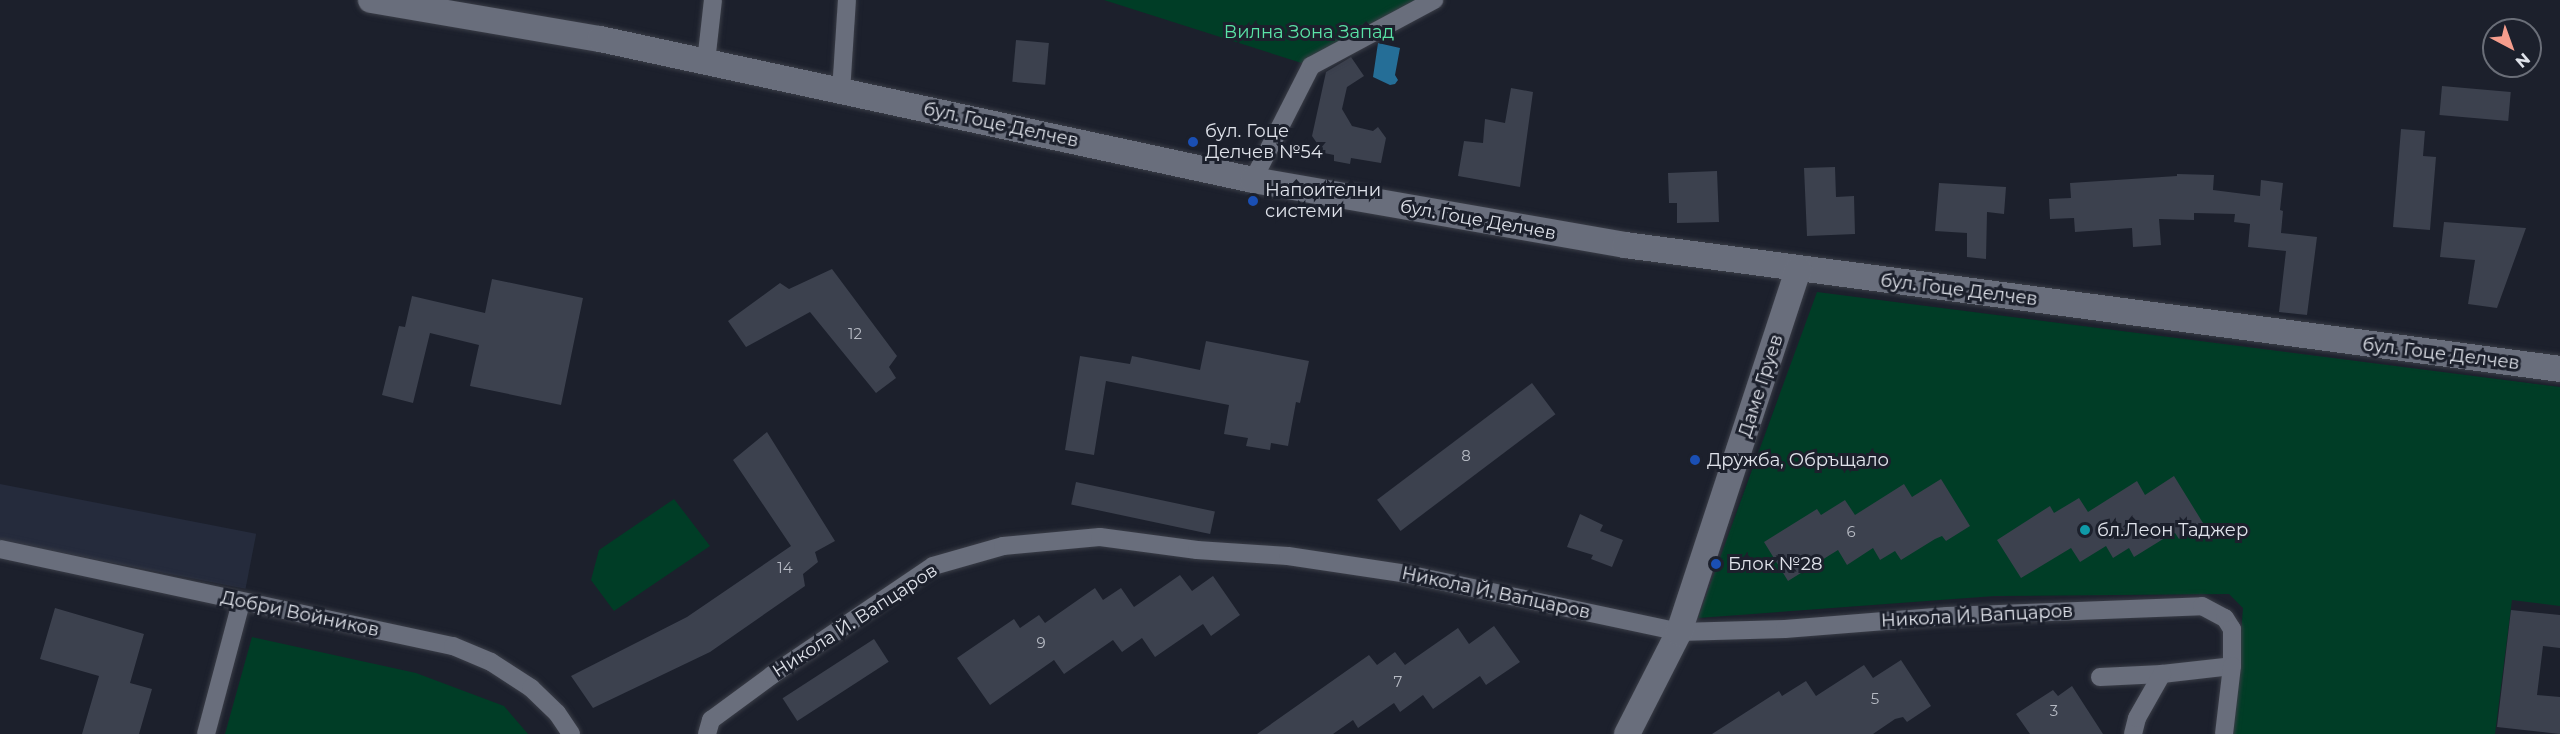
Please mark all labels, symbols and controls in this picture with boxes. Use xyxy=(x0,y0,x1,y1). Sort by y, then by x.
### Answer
north arrow xyxy=(2482,18,2542,78)
park label: Вилна Зона Запад xyxy=(1224,21,1394,43)
text: N xyxy=(2512,49,2534,72)
street label: бул. Гоце Делчев xyxy=(921,98,1081,152)
place label: бул. Гоце Делчев №54 xyxy=(1205,121,1323,164)
marker: бул. Гоце Делчев №54 xyxy=(1186,135,1200,149)
place label: Напоителни системи xyxy=(1265,180,1381,222)
marker: Напоителни системи xyxy=(1246,194,1260,208)
street label: бул. Гоце Делчев xyxy=(1398,196,1558,244)
street label: бул. Гоце Делчев xyxy=(1879,270,2039,310)
house number: 12 xyxy=(848,325,862,343)
street label: Даме Груев xyxy=(1734,332,1788,440)
street label: бул. Гоце Делчев xyxy=(2361,334,2521,374)
house number: 8 xyxy=(1461,447,1471,465)
place label: Дружба, Обръщало xyxy=(1707,449,1889,471)
marker: Дружба, Обръщало xyxy=(1688,453,1702,467)
place label: бл.Леон Таджер xyxy=(2097,519,2248,541)
house number: 6 xyxy=(1846,523,1856,541)
marker: бл.Леон Таджер xyxy=(2078,523,2092,537)
place label: Блок №28 xyxy=(1728,553,1822,575)
marker: Блок №28 xyxy=(1709,557,1723,571)
house number: 14 xyxy=(777,559,793,577)
street label: Никола Й. Вапцаров xyxy=(768,560,942,682)
street label: Никола Й. Вапцаров xyxy=(1400,562,1592,624)
street label: Добри Войников xyxy=(219,587,381,641)
street label: Никола Й. Вапцаров xyxy=(1880,600,2074,632)
house number: 9 xyxy=(1036,634,1046,652)
house number: 7 xyxy=(1394,673,1402,691)
house number: 5 xyxy=(1871,690,1879,708)
house number: 3 xyxy=(2050,702,2058,720)

